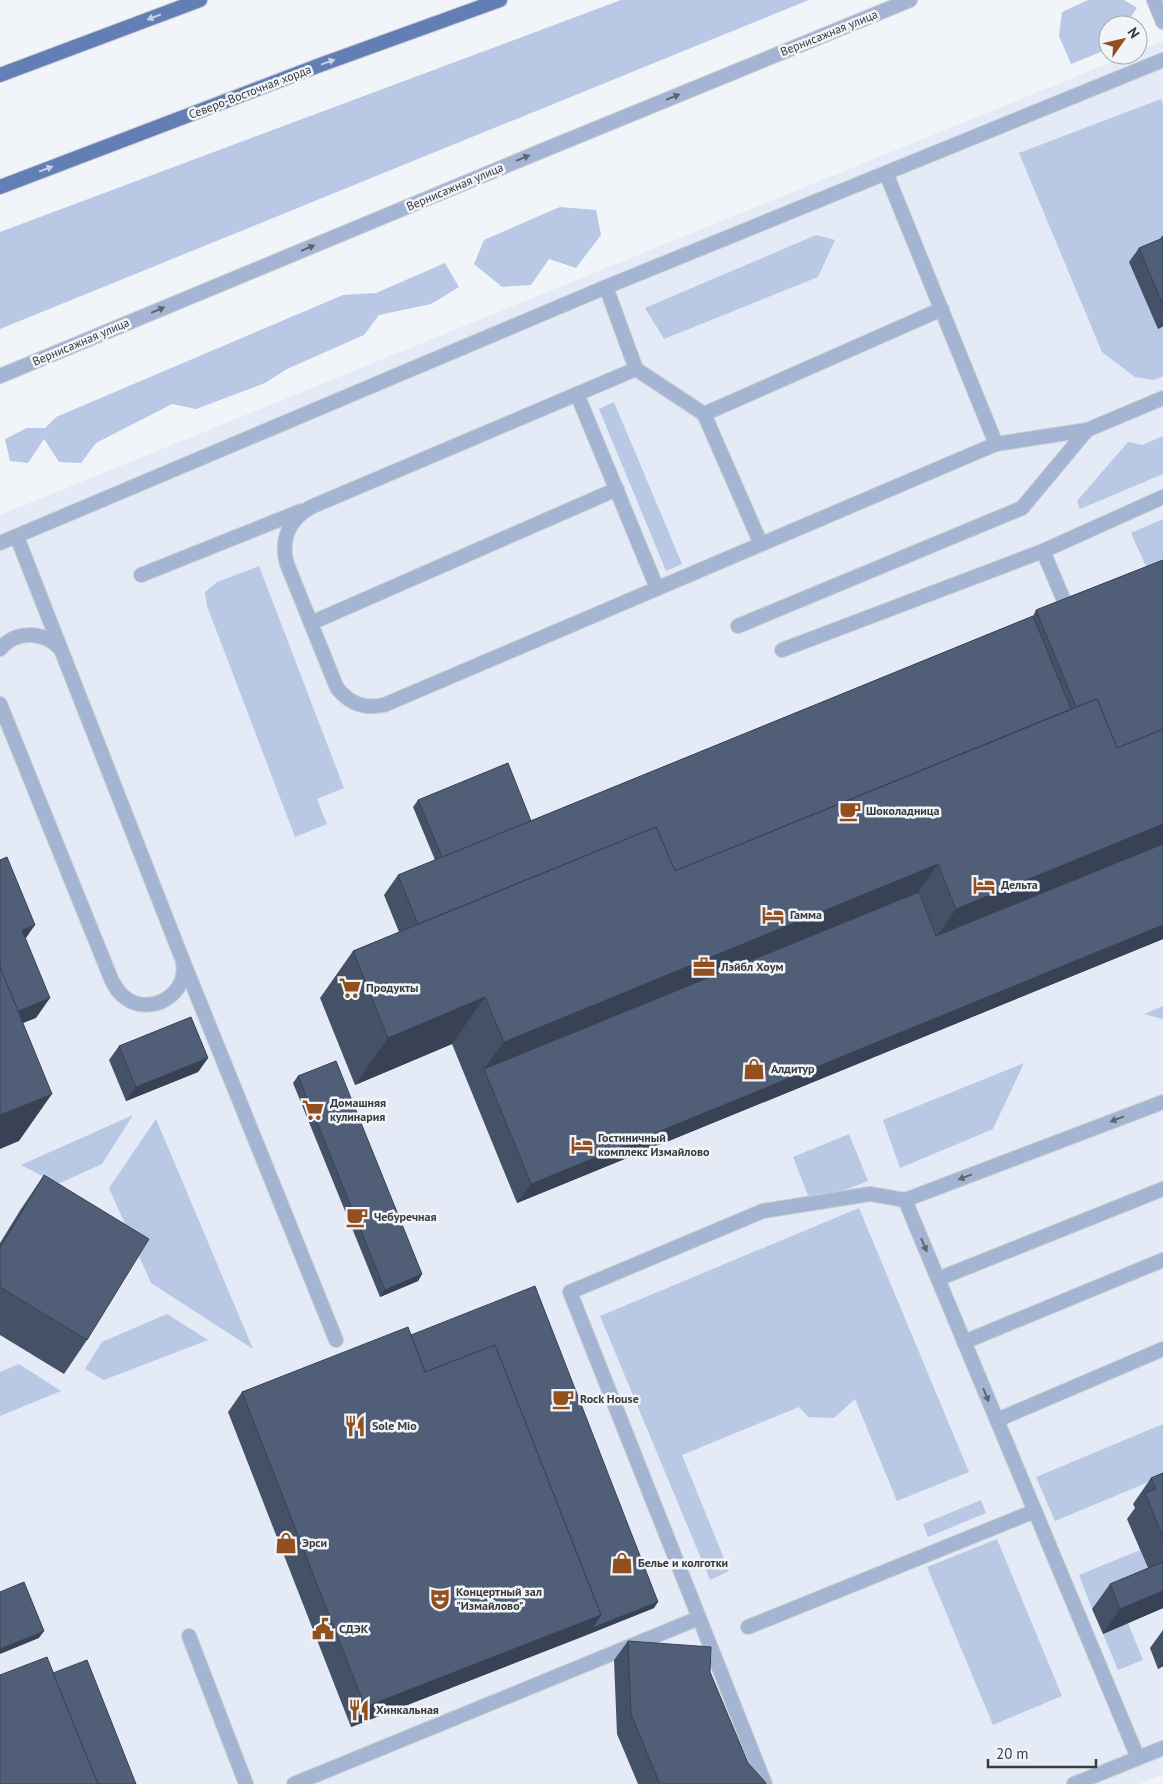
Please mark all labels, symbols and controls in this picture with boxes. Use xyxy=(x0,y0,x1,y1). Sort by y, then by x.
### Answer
street label: Вернисажная улица xyxy=(778,6,880,59)
one-way arrow xyxy=(147,14,162,21)
north arrow xyxy=(1098,15,1148,65)
text: N xyxy=(1124,24,1144,42)
one-way arrow xyxy=(321,58,336,65)
street label: Северо-Восточная хорда xyxy=(186,61,313,122)
one-way arrow xyxy=(666,93,681,101)
one-way arrow xyxy=(516,154,530,162)
street label: Вернисажная улица xyxy=(404,159,506,214)
one-way arrow xyxy=(38,165,53,172)
one-way arrow xyxy=(301,243,315,251)
one-way arrow xyxy=(151,306,165,314)
street label: Вернисажная улица xyxy=(30,314,132,369)
cafe icon: Шоколадница xyxy=(837,798,863,824)
place label: Шоколадница xyxy=(866,803,940,818)
hotel icon: Дельта xyxy=(971,872,997,898)
place label: Дельта xyxy=(1001,877,1038,892)
hotel icon: Гамма xyxy=(760,902,786,928)
place label: Гамма xyxy=(790,907,822,922)
office icon: Лэйбл Хоум xyxy=(691,954,717,980)
place label: Лэйбл Хоум xyxy=(720,959,783,974)
supermarket icon: Продукты xyxy=(337,975,363,1001)
place label: Продукты xyxy=(366,980,418,995)
shop icon: Алдитур xyxy=(741,1056,767,1082)
place label: Алдитур xyxy=(771,1061,815,1076)
place label: Домашняя кулинария xyxy=(330,1095,386,1124)
supermarket icon: Домашняя кулинария xyxy=(300,1097,326,1123)
one-way arrow xyxy=(1110,1116,1125,1123)
place label: Гостиничный комплекс Измайлово xyxy=(598,1130,710,1159)
hotel icon: Гостиничный комплекс Измайлово xyxy=(569,1132,595,1158)
one-way arrow xyxy=(958,1174,973,1181)
cafe icon: Чебуречная xyxy=(344,1204,370,1230)
place label: Чебуречная xyxy=(374,1209,436,1224)
one-way arrow xyxy=(920,1237,928,1252)
cafe icon: Rock House xyxy=(550,1386,576,1412)
one-way arrow xyxy=(982,1388,990,1403)
place label: Rock House xyxy=(580,1391,639,1406)
restaurant icon: Sole Mio xyxy=(342,1413,368,1439)
place label: Sole Mio xyxy=(372,1418,417,1433)
shop icon: Эрси xyxy=(273,1530,299,1556)
place label: Эрси xyxy=(302,1535,327,1550)
shop icon: Белье и колготки xyxy=(609,1550,635,1576)
place label: Белье и колготки xyxy=(638,1555,728,1570)
place label: Концертный зал "Измайлово" xyxy=(456,1584,542,1613)
theatre icon: Концертный зал "Измайлово" xyxy=(427,1586,453,1612)
public building icon: СДЭК xyxy=(310,1616,336,1642)
place label: СДЭК xyxy=(339,1621,369,1636)
restaurant icon: Хинкальная xyxy=(346,1697,372,1723)
place label: Хинкальная xyxy=(376,1702,439,1717)
scale bar xyxy=(988,1736,1096,1768)
text: 20 m xyxy=(996,1744,1029,1763)

